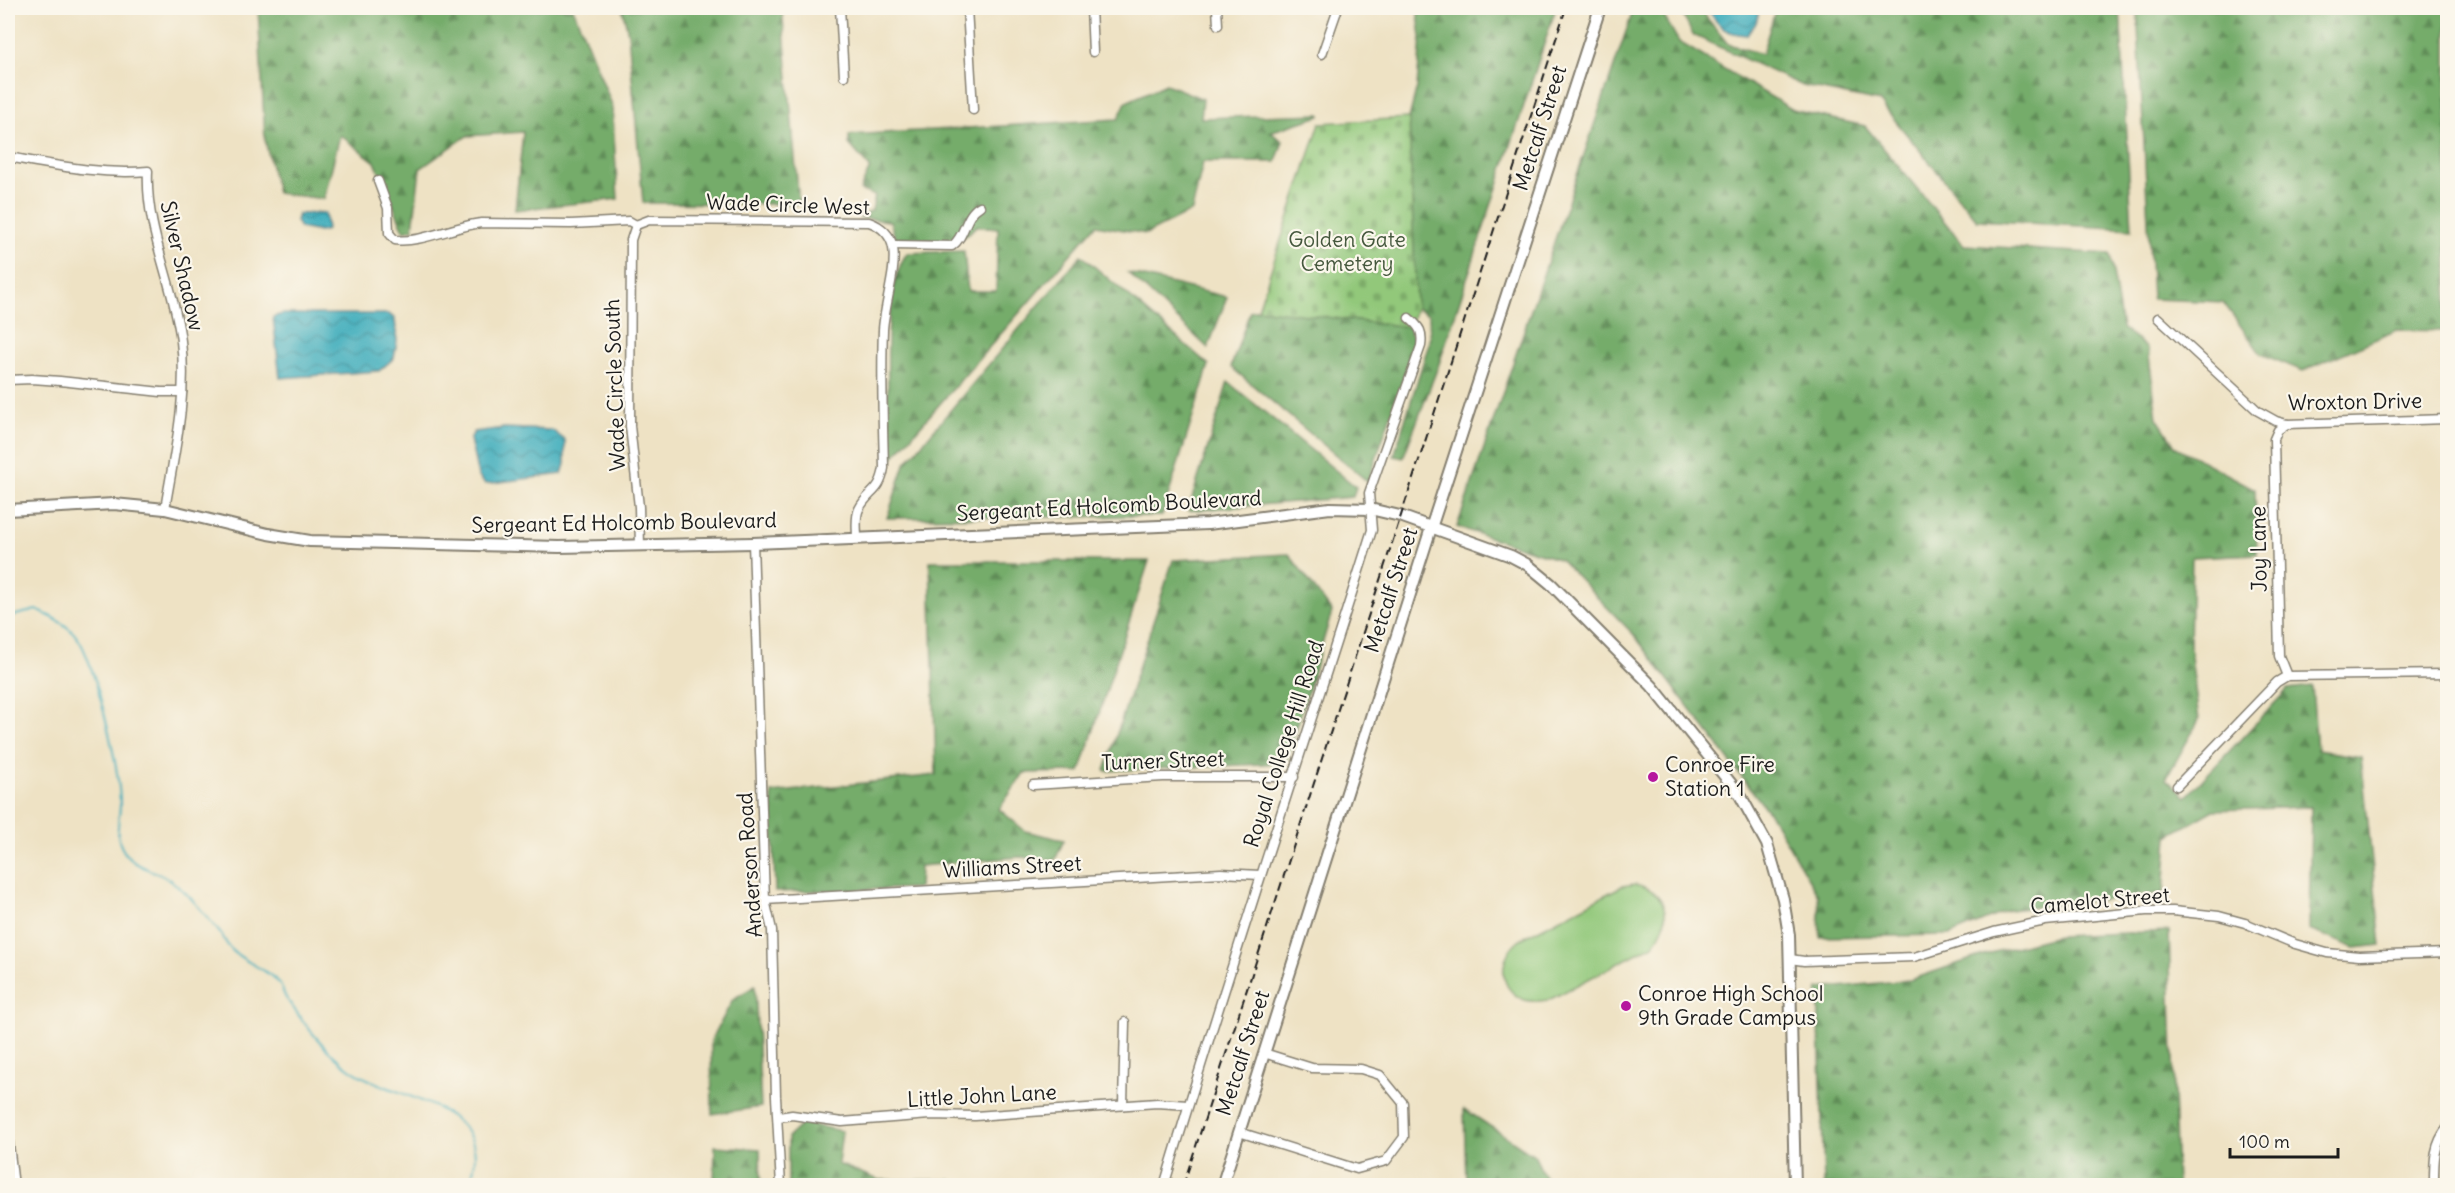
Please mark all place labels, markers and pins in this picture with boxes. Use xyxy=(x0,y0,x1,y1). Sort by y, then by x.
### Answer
place label: Conroe Fire Station 1 xyxy=(1665,751,1775,802)
marker: Conroe Fire Station 1 xyxy=(1646,770,1660,784)
place label: Conroe High School 9th Grade Campus xyxy=(1638,980,1823,1031)
marker: Conroe High School 9th Grade Campus xyxy=(1619,999,1633,1013)

